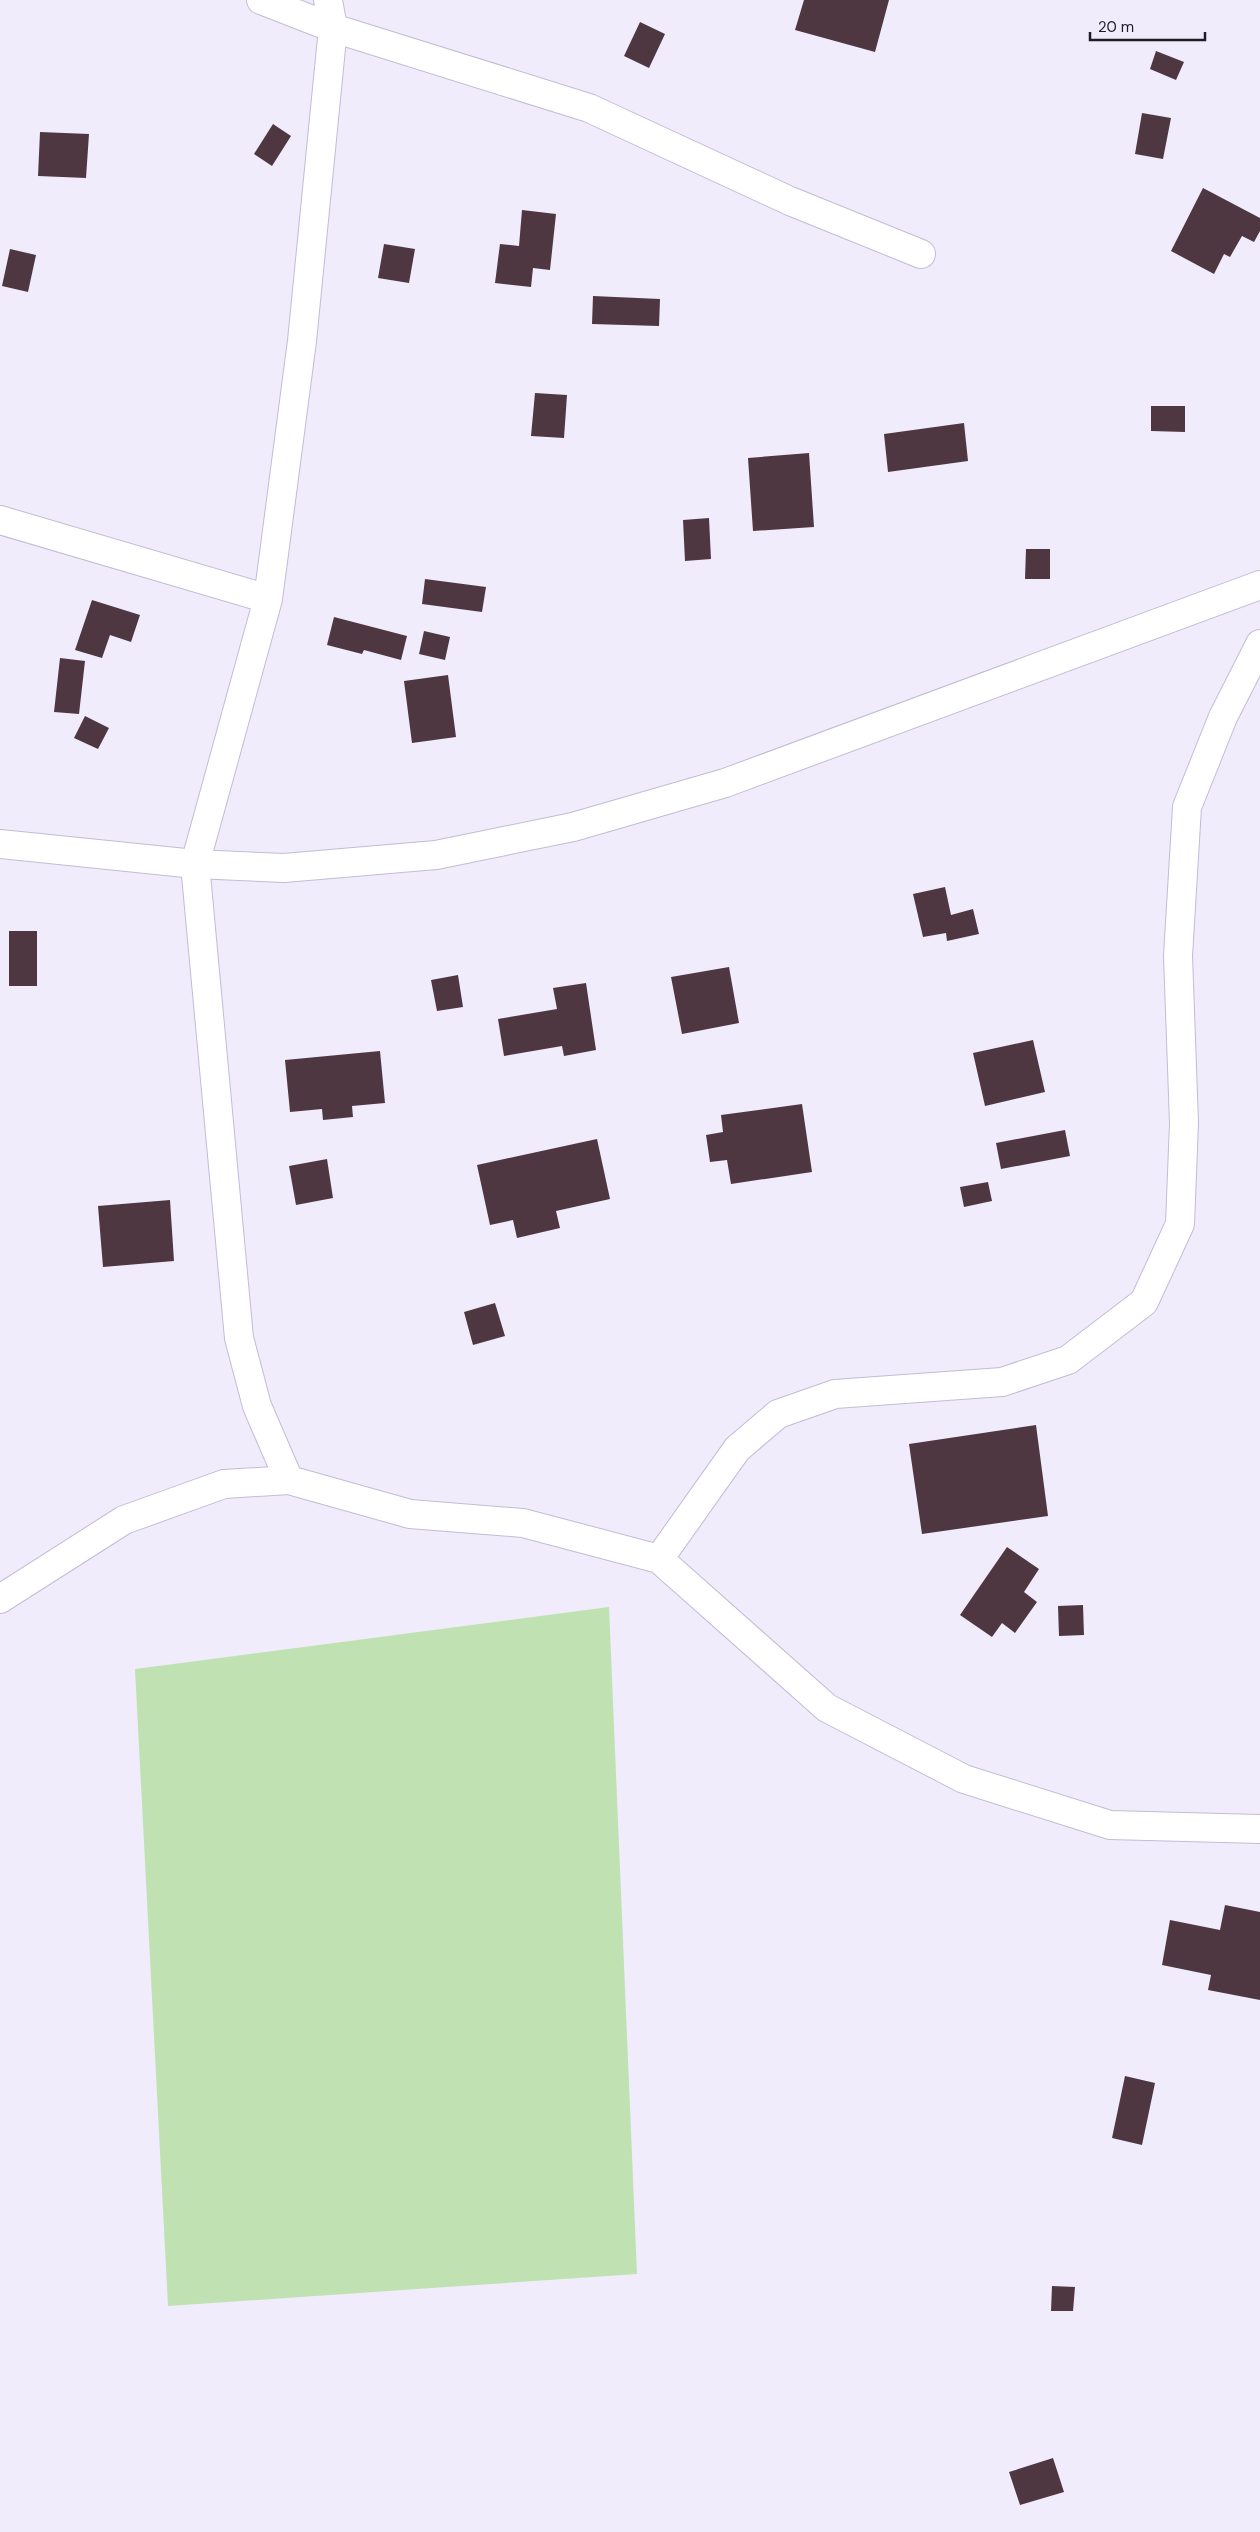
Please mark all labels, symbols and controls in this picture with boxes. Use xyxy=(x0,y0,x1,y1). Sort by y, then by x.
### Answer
scale bar xyxy=(1090,10,1205,42)
text: 20 m xyxy=(1098,17,1134,37)

